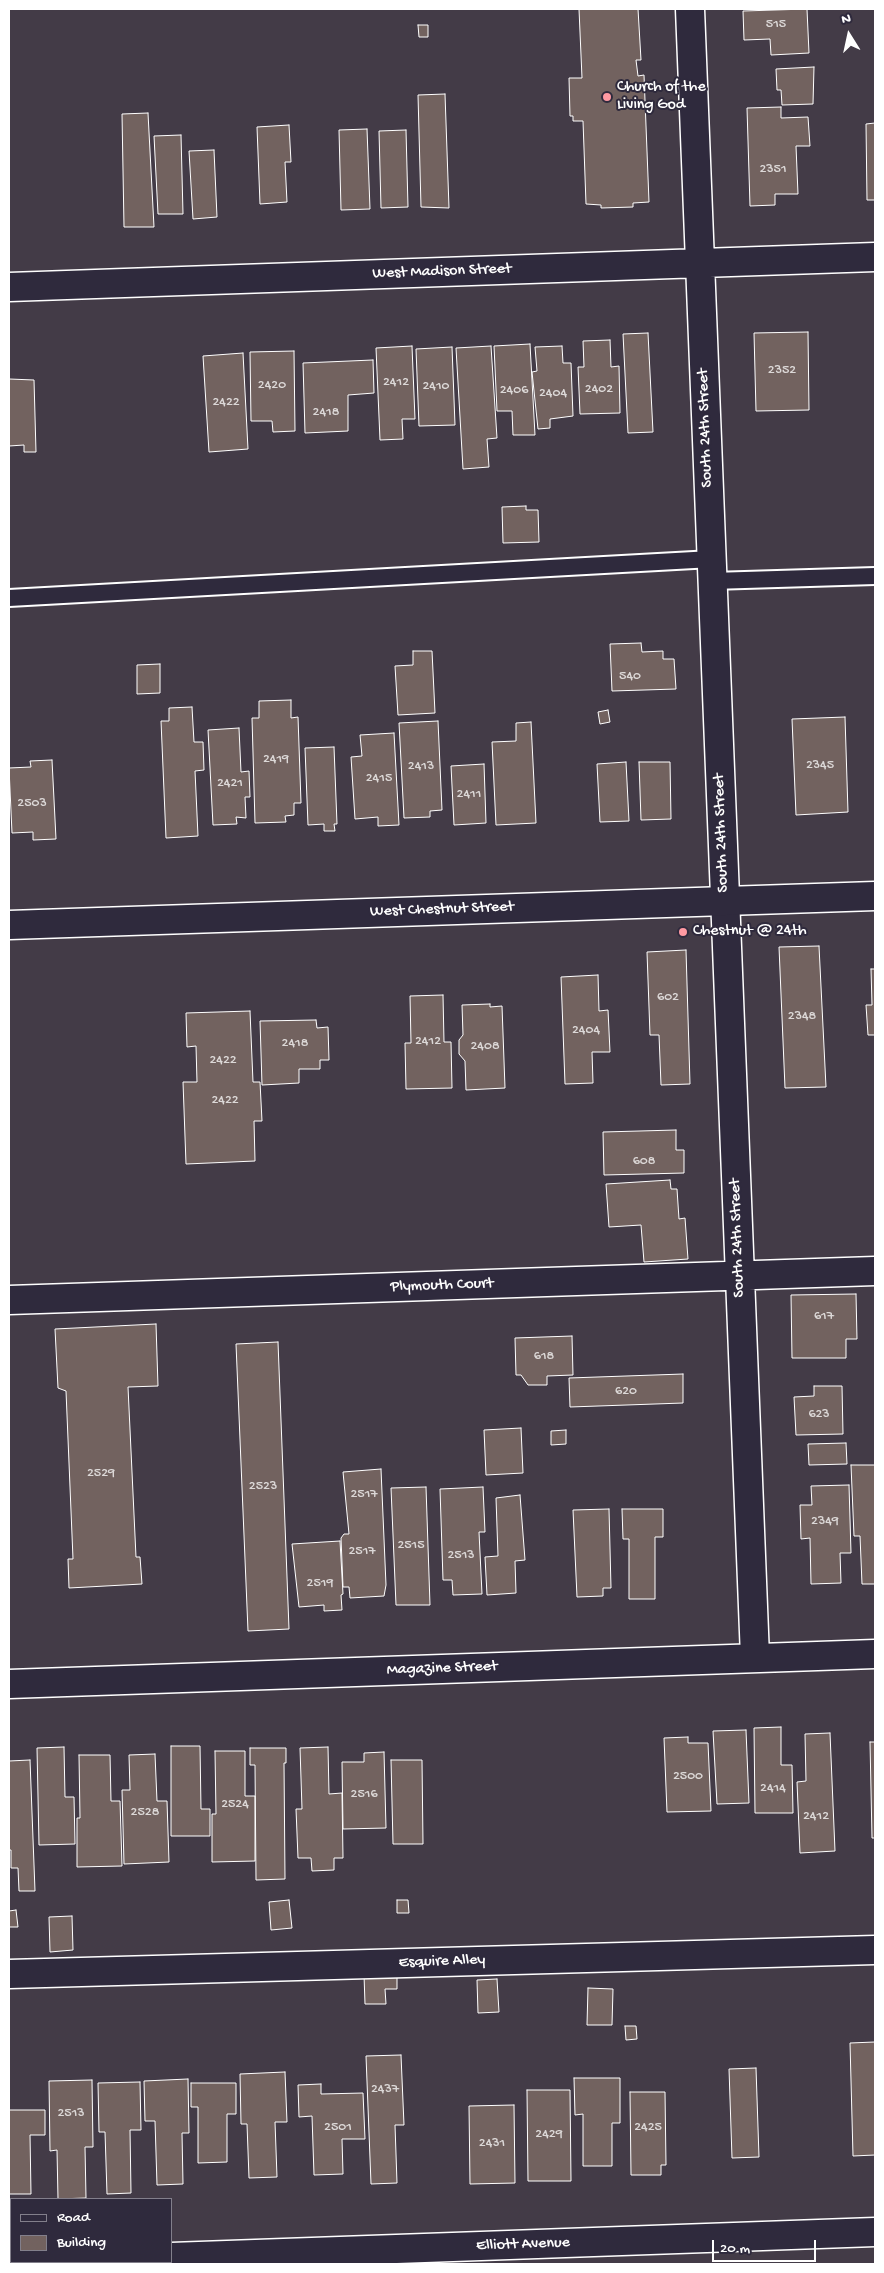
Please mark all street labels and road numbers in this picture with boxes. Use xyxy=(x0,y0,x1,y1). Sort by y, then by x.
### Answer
street label: West Madison Street xyxy=(372,260,512,284)
street label: South 24th Street xyxy=(694,368,718,488)
street label: South 24th Street xyxy=(710,773,734,893)
street label: West Chestnut Street xyxy=(370,898,514,922)
street label: South 24th Street xyxy=(726,1178,750,1298)
street label: Plymouth Court xyxy=(390,1275,494,1297)
street label: Magazine Street xyxy=(386,1657,498,1681)
street label: Esquire Alley xyxy=(398,1951,486,1973)
street label: Elliott Avenue xyxy=(476,2234,570,2256)

